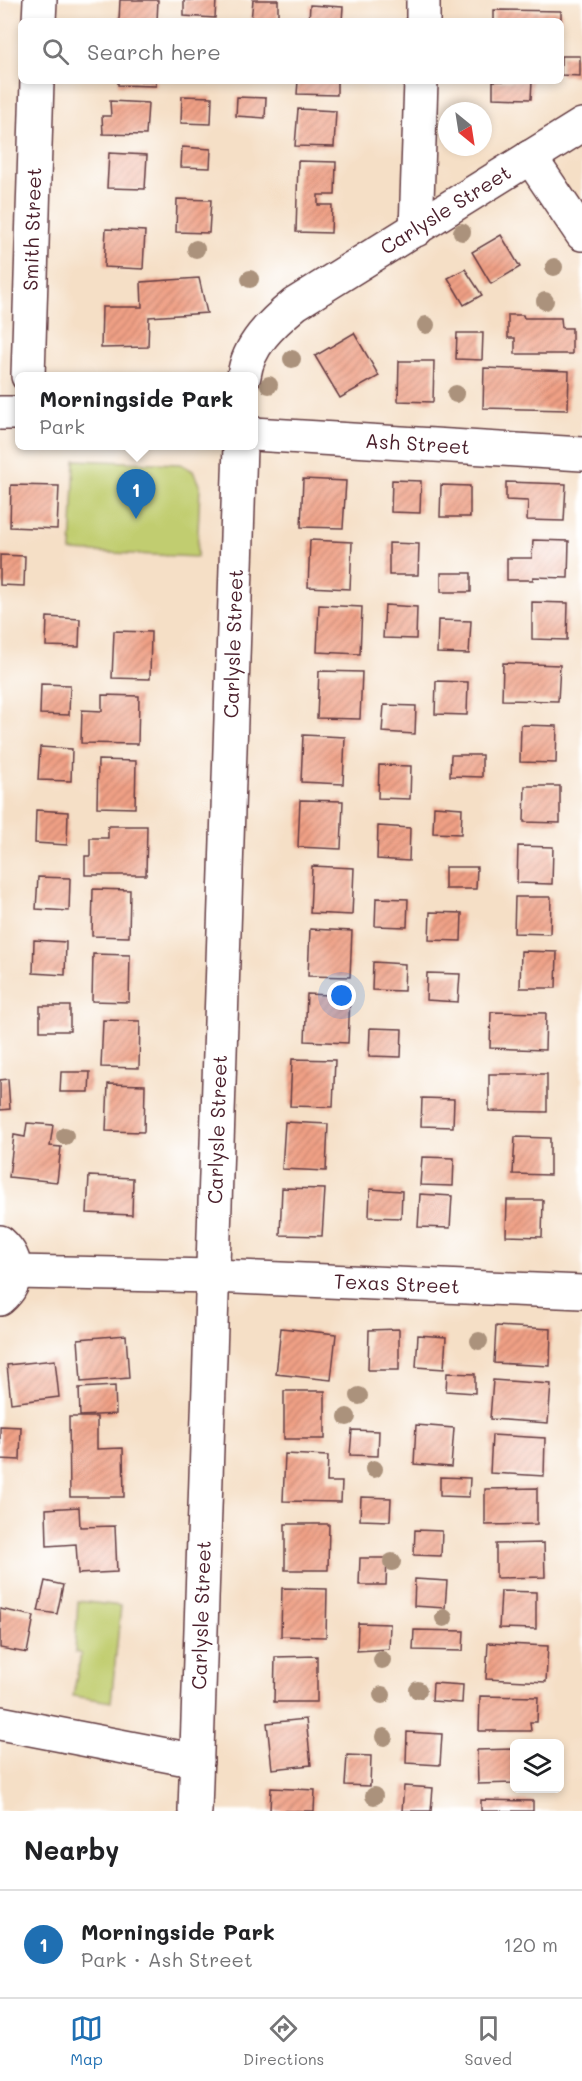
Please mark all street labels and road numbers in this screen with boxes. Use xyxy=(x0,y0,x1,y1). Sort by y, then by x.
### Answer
street label: Carlysle Street xyxy=(375,159,515,260)
street label: Smith Street xyxy=(17,167,46,291)
street label: Ash Street xyxy=(365,427,471,459)
street label: Carlysle Street xyxy=(217,568,248,719)
street label: Carlysle Street xyxy=(201,1054,232,1205)
street label: Texas Street xyxy=(333,1267,460,1299)
street label: Carlysle Street xyxy=(185,1540,216,1690)

